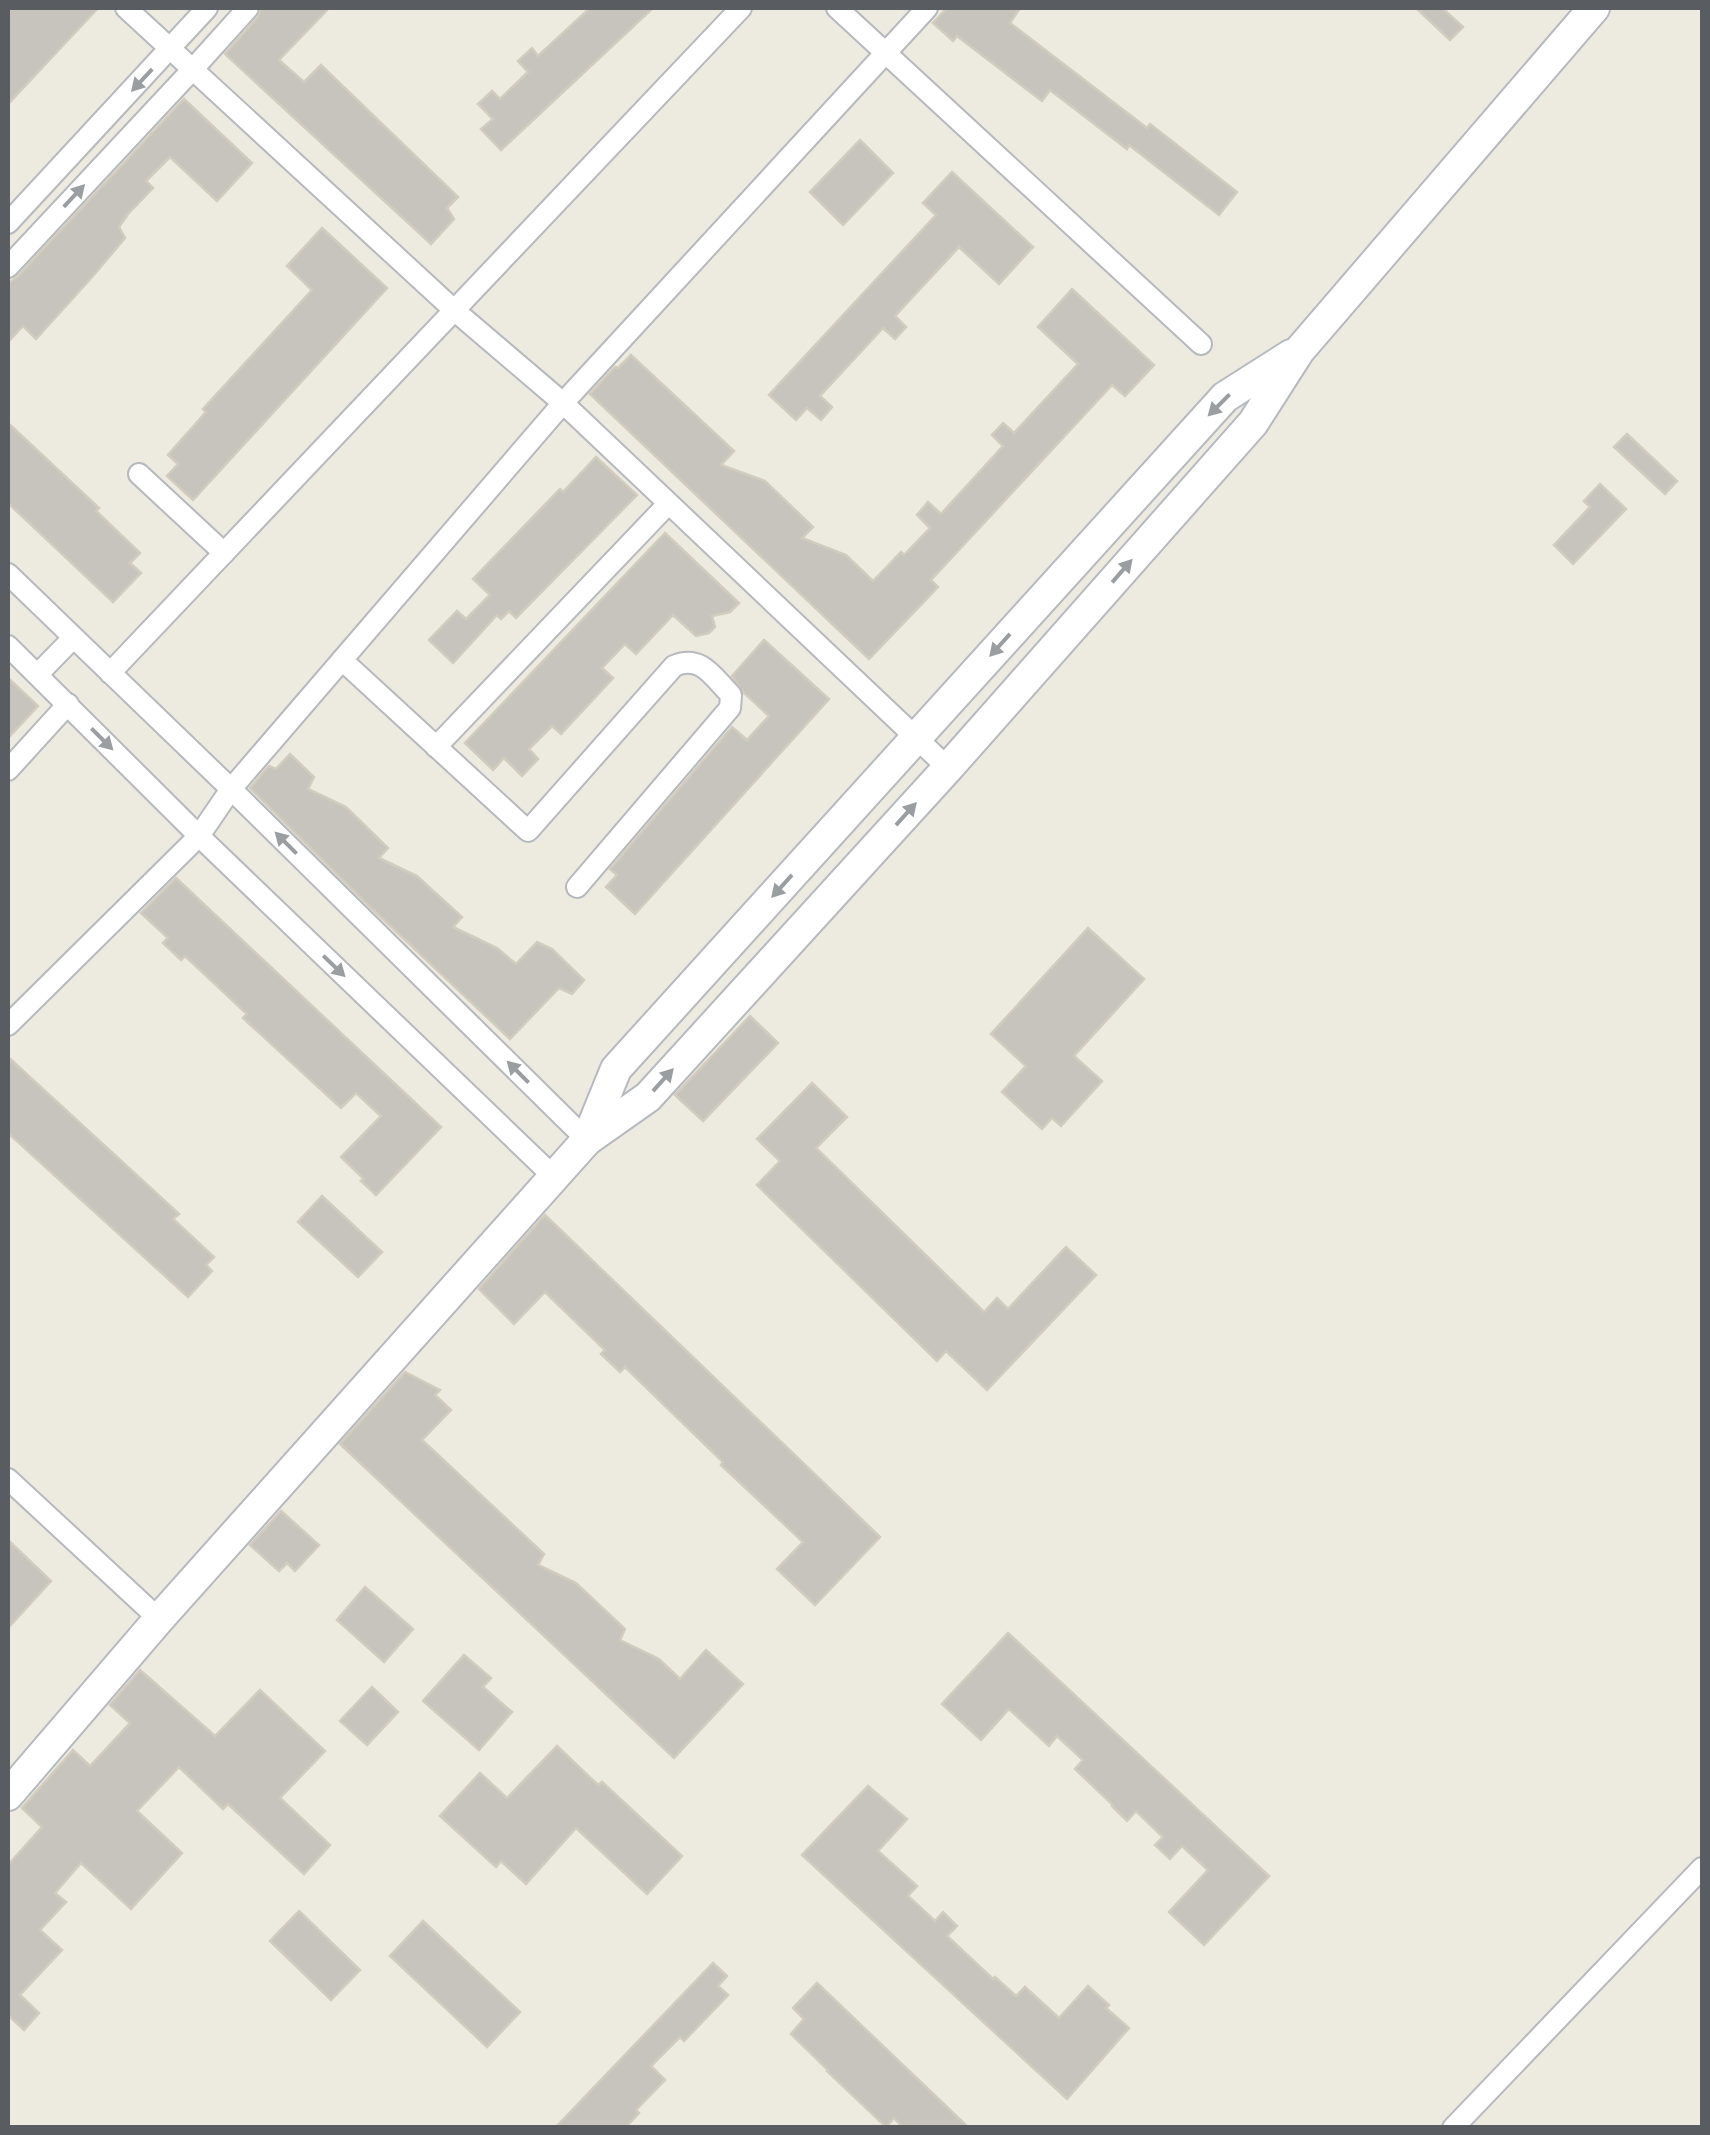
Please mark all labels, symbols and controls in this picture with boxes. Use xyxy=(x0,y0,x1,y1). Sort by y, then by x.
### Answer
one-way arrow xyxy=(131,67,154,91)
one-way arrow xyxy=(62,185,85,209)
one-way arrow xyxy=(1207,393,1231,417)
one-way arrow xyxy=(1110,559,1133,583)
one-way arrow xyxy=(989,633,1012,657)
one-way arrow xyxy=(90,727,114,751)
one-way arrow xyxy=(894,802,917,826)
one-way arrow xyxy=(275,832,299,856)
one-way arrow xyxy=(771,873,793,898)
one-way arrow xyxy=(322,954,346,978)
one-way arrow xyxy=(506,1060,530,1084)
one-way arrow xyxy=(651,1068,674,1092)

